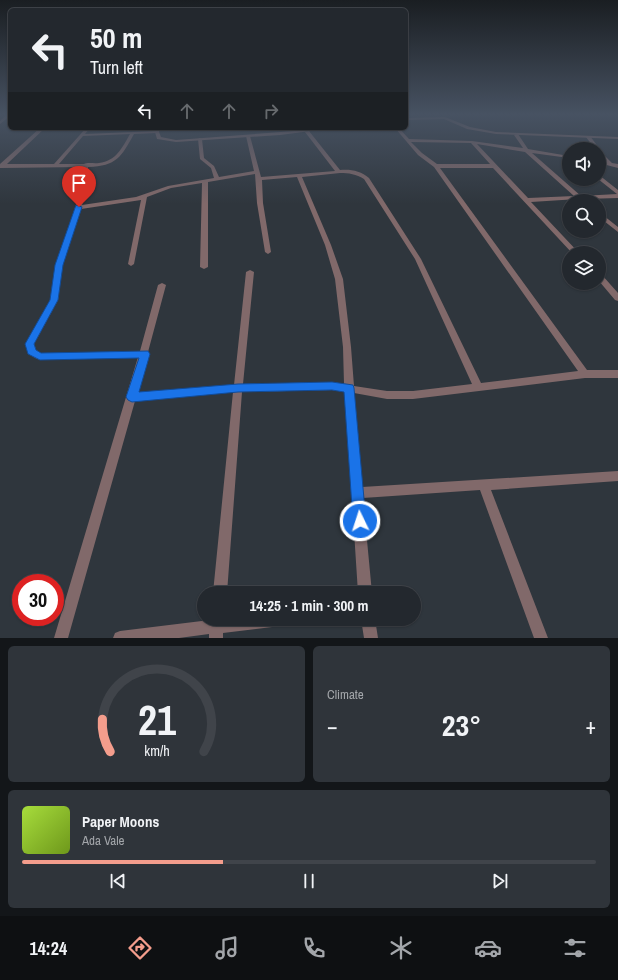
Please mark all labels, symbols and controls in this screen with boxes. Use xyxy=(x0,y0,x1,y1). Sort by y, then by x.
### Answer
text: 50 m xyxy=(90,19,142,57)
icon: left xyxy=(24,24,76,76)
text: Turn left xyxy=(90,55,143,80)
icon: left xyxy=(134,100,156,122)
icon: ahead xyxy=(176,100,198,122)
icon: ahead xyxy=(218,100,240,122)
icon: right xyxy=(260,100,282,122)
map controls xyxy=(562,142,606,290)
button: sound xyxy=(562,142,606,186)
pin xyxy=(62,166,96,207)
icon: arrive xyxy=(68,172,90,194)
button: search xyxy=(562,194,606,238)
button: layers xyxy=(562,246,606,290)
position arrow xyxy=(339,500,381,542)
speed limit sign: 30 xyxy=(12,574,64,626)
text: 14:25 · 1 min · 300 m xyxy=(250,595,368,616)
text: Climate xyxy=(327,686,364,703)
text: 21 xyxy=(138,692,175,748)
text: 23° xyxy=(442,705,481,745)
text: − xyxy=(327,711,338,741)
text: + xyxy=(585,711,596,741)
text: km/h xyxy=(144,741,169,760)
text: Paper Moons xyxy=(82,811,159,832)
text: Ada Vale xyxy=(82,832,124,849)
icon: previous xyxy=(107,870,129,892)
icon: pause xyxy=(298,870,320,892)
icon: next xyxy=(489,870,511,892)
icon: directions xyxy=(126,934,154,962)
icon: music xyxy=(213,934,241,962)
icon: phone xyxy=(300,934,328,962)
icon: climate xyxy=(387,934,415,962)
icon: car xyxy=(474,934,502,962)
icon: filters xyxy=(561,934,589,962)
text: 14:24 xyxy=(29,936,67,961)

